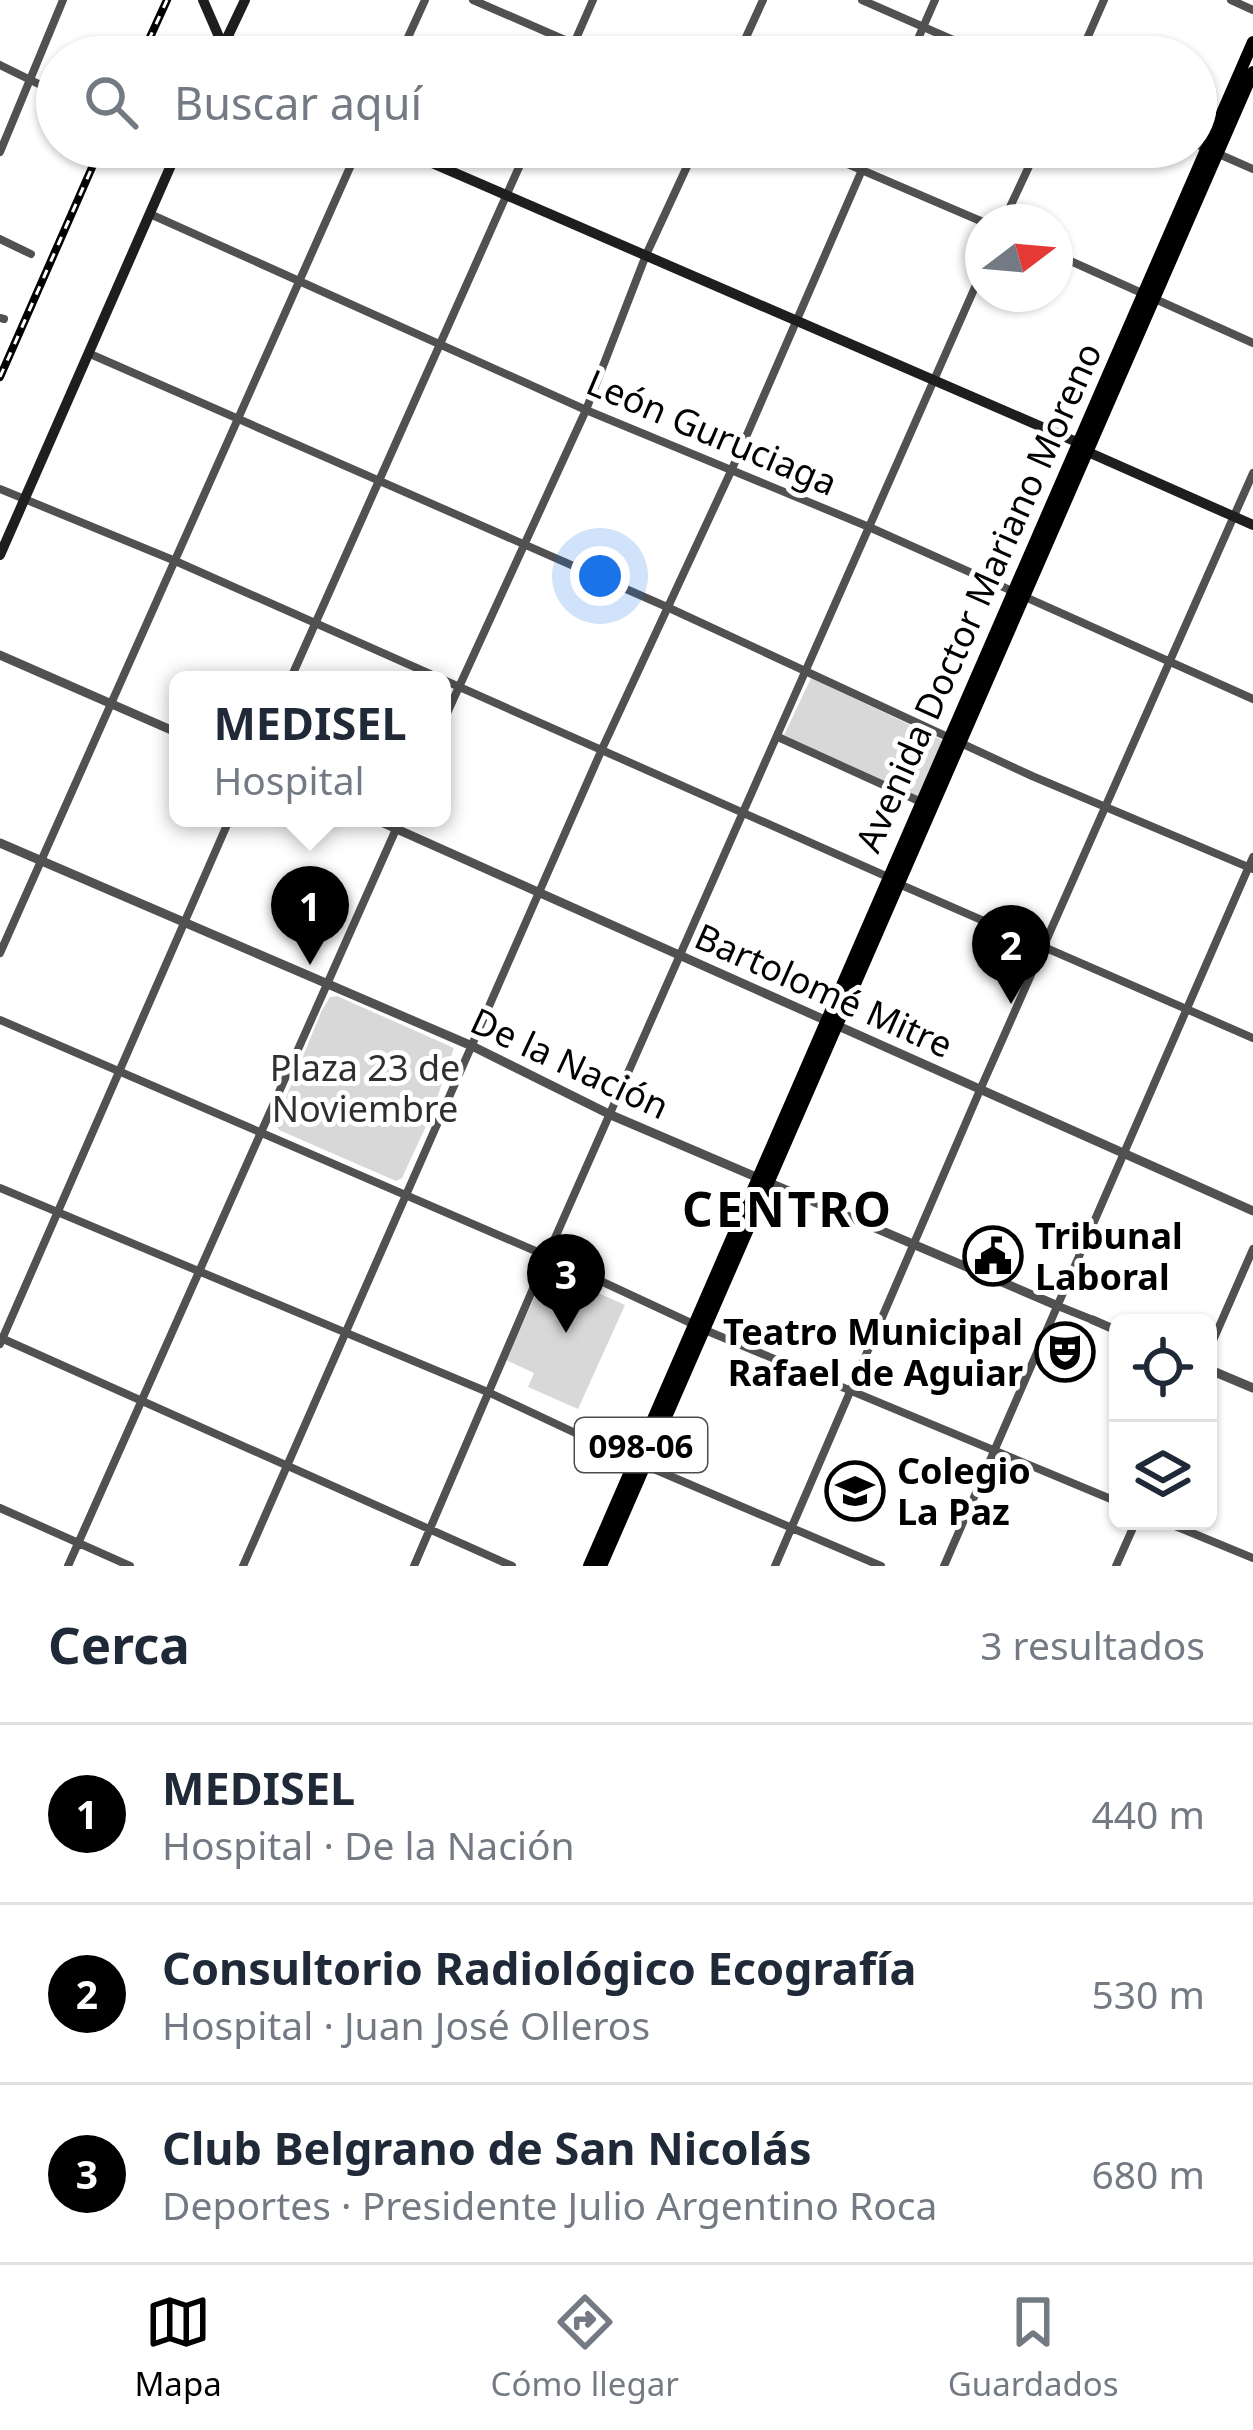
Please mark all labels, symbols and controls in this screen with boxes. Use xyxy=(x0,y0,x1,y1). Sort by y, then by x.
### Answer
search box xyxy=(36,36,1217,168)
icon: search xyxy=(78,69,144,135)
text: Buscar aquí xyxy=(174,72,422,133)
north arrow xyxy=(965,204,1073,312)
street label: Avenida Doctor Mariano Moreno xyxy=(843,335,1113,859)
street label: León Guruciaga xyxy=(579,357,845,507)
your location xyxy=(570,546,630,606)
popup xyxy=(169,671,451,827)
text: MEDISEL xyxy=(213,692,407,753)
text: Hospital xyxy=(213,753,365,806)
pin: 1 xyxy=(271,866,349,965)
pin: 2 xyxy=(972,905,1050,1004)
street label: Bartolomé Mitre xyxy=(687,911,961,1069)
street label: De la Nación xyxy=(463,996,677,1130)
park label: Plaza 23 de Noviembre xyxy=(270,1043,460,1133)
district label: CENTRO xyxy=(682,1176,894,1241)
place label: Tribunal Laboral xyxy=(1035,1211,1183,1301)
public building icon: Tribunal Laboral xyxy=(962,1225,1024,1287)
pin: 3 xyxy=(527,1234,605,1333)
place label: Teatro Municipal Rafael de Aguiar xyxy=(723,1307,1023,1397)
map controls xyxy=(1109,1314,1217,1530)
button: locate xyxy=(1109,1314,1217,1422)
theatre icon: Teatro Municipal Rafael de Aguiar xyxy=(1034,1321,1096,1383)
road number: 098-06 xyxy=(575,1418,707,1472)
button: layers xyxy=(1109,1422,1217,1530)
place label: Colegio La Paz xyxy=(897,1446,1031,1536)
school or university icon: Colegio La Paz xyxy=(824,1460,886,1522)
text: Cerca xyxy=(48,1609,190,1679)
text: 3 resultados xyxy=(980,1618,1205,1671)
text: MEDISEL xyxy=(162,1757,355,1818)
text: 1 xyxy=(76,1787,98,1840)
text: 440 m xyxy=(1091,1787,1205,1840)
text: Hospital · De la Nación xyxy=(162,1818,575,1871)
text: Consultorio Radiológico Ecografía xyxy=(162,1937,917,1998)
text: 2 xyxy=(76,1967,98,2020)
text: 530 m xyxy=(1091,1967,1205,2020)
text: Hospital · Juan José Olleros xyxy=(162,1998,650,2051)
text: Club Belgrano de San Nicolás xyxy=(162,2117,812,2178)
text: 3 xyxy=(76,2147,98,2200)
text: 680 m xyxy=(1091,2147,1205,2200)
text: Deportes · Presidente Julio Argentino Roca xyxy=(162,2178,937,2231)
tab: Mapa xyxy=(134,2289,222,2406)
tab: Cómo llegar xyxy=(491,2289,679,2406)
tab: Guardados xyxy=(948,2289,1119,2406)

